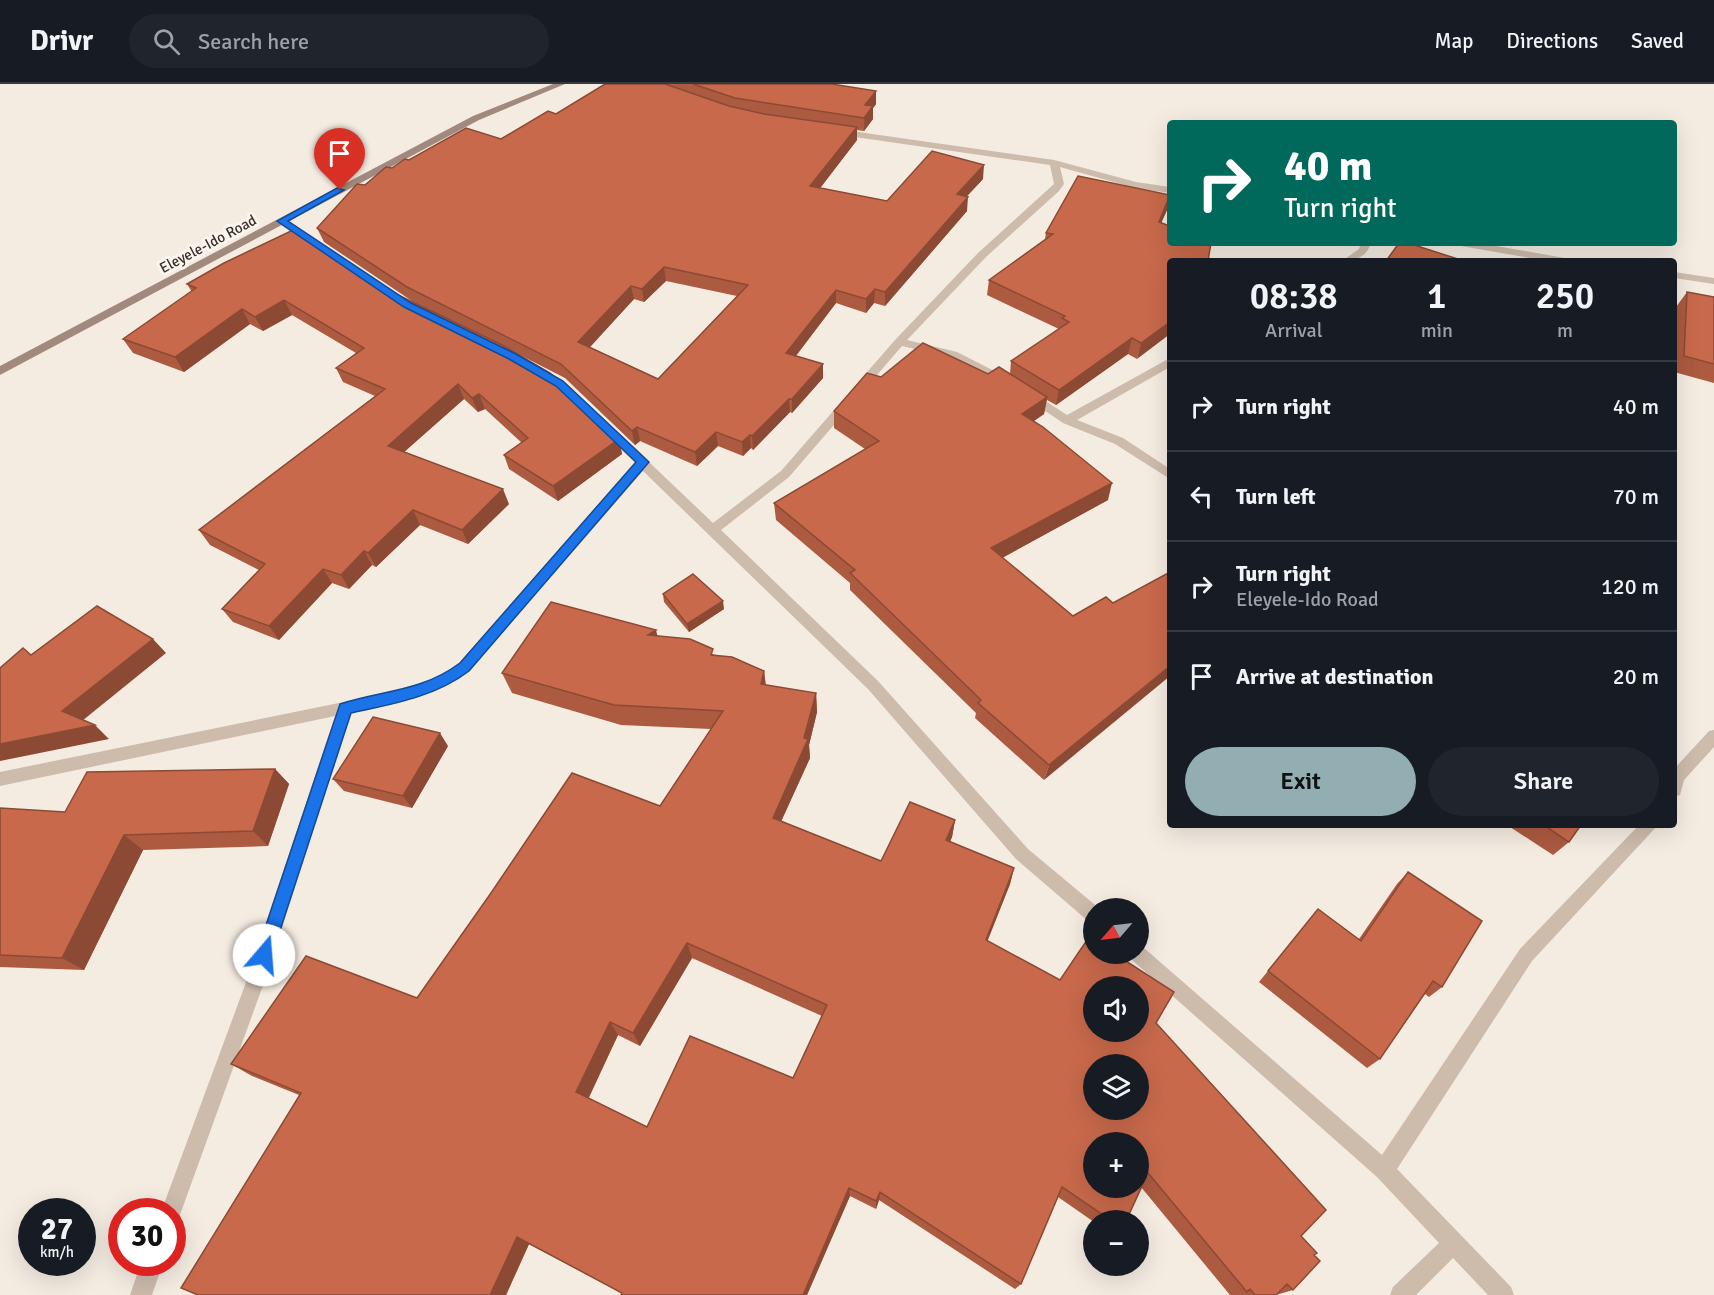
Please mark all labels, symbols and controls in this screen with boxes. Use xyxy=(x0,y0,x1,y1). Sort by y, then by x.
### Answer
search box xyxy=(129,14,549,68)
text: Drivr xyxy=(30,24,93,58)
icon: search xyxy=(150,25,183,58)
text: Search here xyxy=(198,28,309,55)
text: Map xyxy=(1435,28,1473,54)
text: Directions xyxy=(1506,28,1598,54)
text: Saved xyxy=(1631,28,1684,54)
pin xyxy=(314,128,365,190)
icon: arrive xyxy=(323,137,356,170)
text: 40 m xyxy=(1284,141,1373,192)
icon: right xyxy=(1185,144,1263,222)
text: Turn right xyxy=(1284,192,1397,225)
street label: Eleyele-Ido Road xyxy=(157,211,259,277)
text: 08:38 xyxy=(1250,274,1338,319)
text: 1 xyxy=(1427,274,1447,319)
text: 250 xyxy=(1536,274,1594,319)
text: Arrival xyxy=(1265,318,1323,343)
text: min xyxy=(1421,318,1453,343)
text: m xyxy=(1557,318,1573,343)
icon: right xyxy=(1185,390,1218,423)
text: Turn right xyxy=(1236,393,1331,420)
text: 40 m xyxy=(1613,393,1659,420)
icon: left xyxy=(1185,480,1218,513)
text: Turn left xyxy=(1236,483,1316,510)
text: 70 m xyxy=(1613,483,1659,510)
text: Turn right xyxy=(1236,560,1331,587)
icon: right xyxy=(1185,570,1218,603)
text: 120 m xyxy=(1601,573,1659,600)
text: Eleyele-Ido Road xyxy=(1236,587,1379,612)
icon: arrive xyxy=(1185,660,1218,693)
text: Arrive at destination xyxy=(1236,663,1433,690)
text: 20 m xyxy=(1613,663,1659,690)
button: Exit xyxy=(1185,747,1416,816)
button: Share xyxy=(1428,747,1659,816)
north arrow xyxy=(1083,898,1149,964)
map controls xyxy=(1083,898,1149,1276)
position arrow xyxy=(232,923,296,987)
button: sound xyxy=(1083,976,1149,1042)
button: layers xyxy=(1083,1054,1149,1120)
button: + xyxy=(1083,1132,1149,1198)
speed limit sign: 30 xyxy=(108,1198,186,1276)
button: − xyxy=(1083,1210,1149,1276)
text: 27 xyxy=(41,1211,73,1248)
text: km/h xyxy=(40,1243,74,1261)

